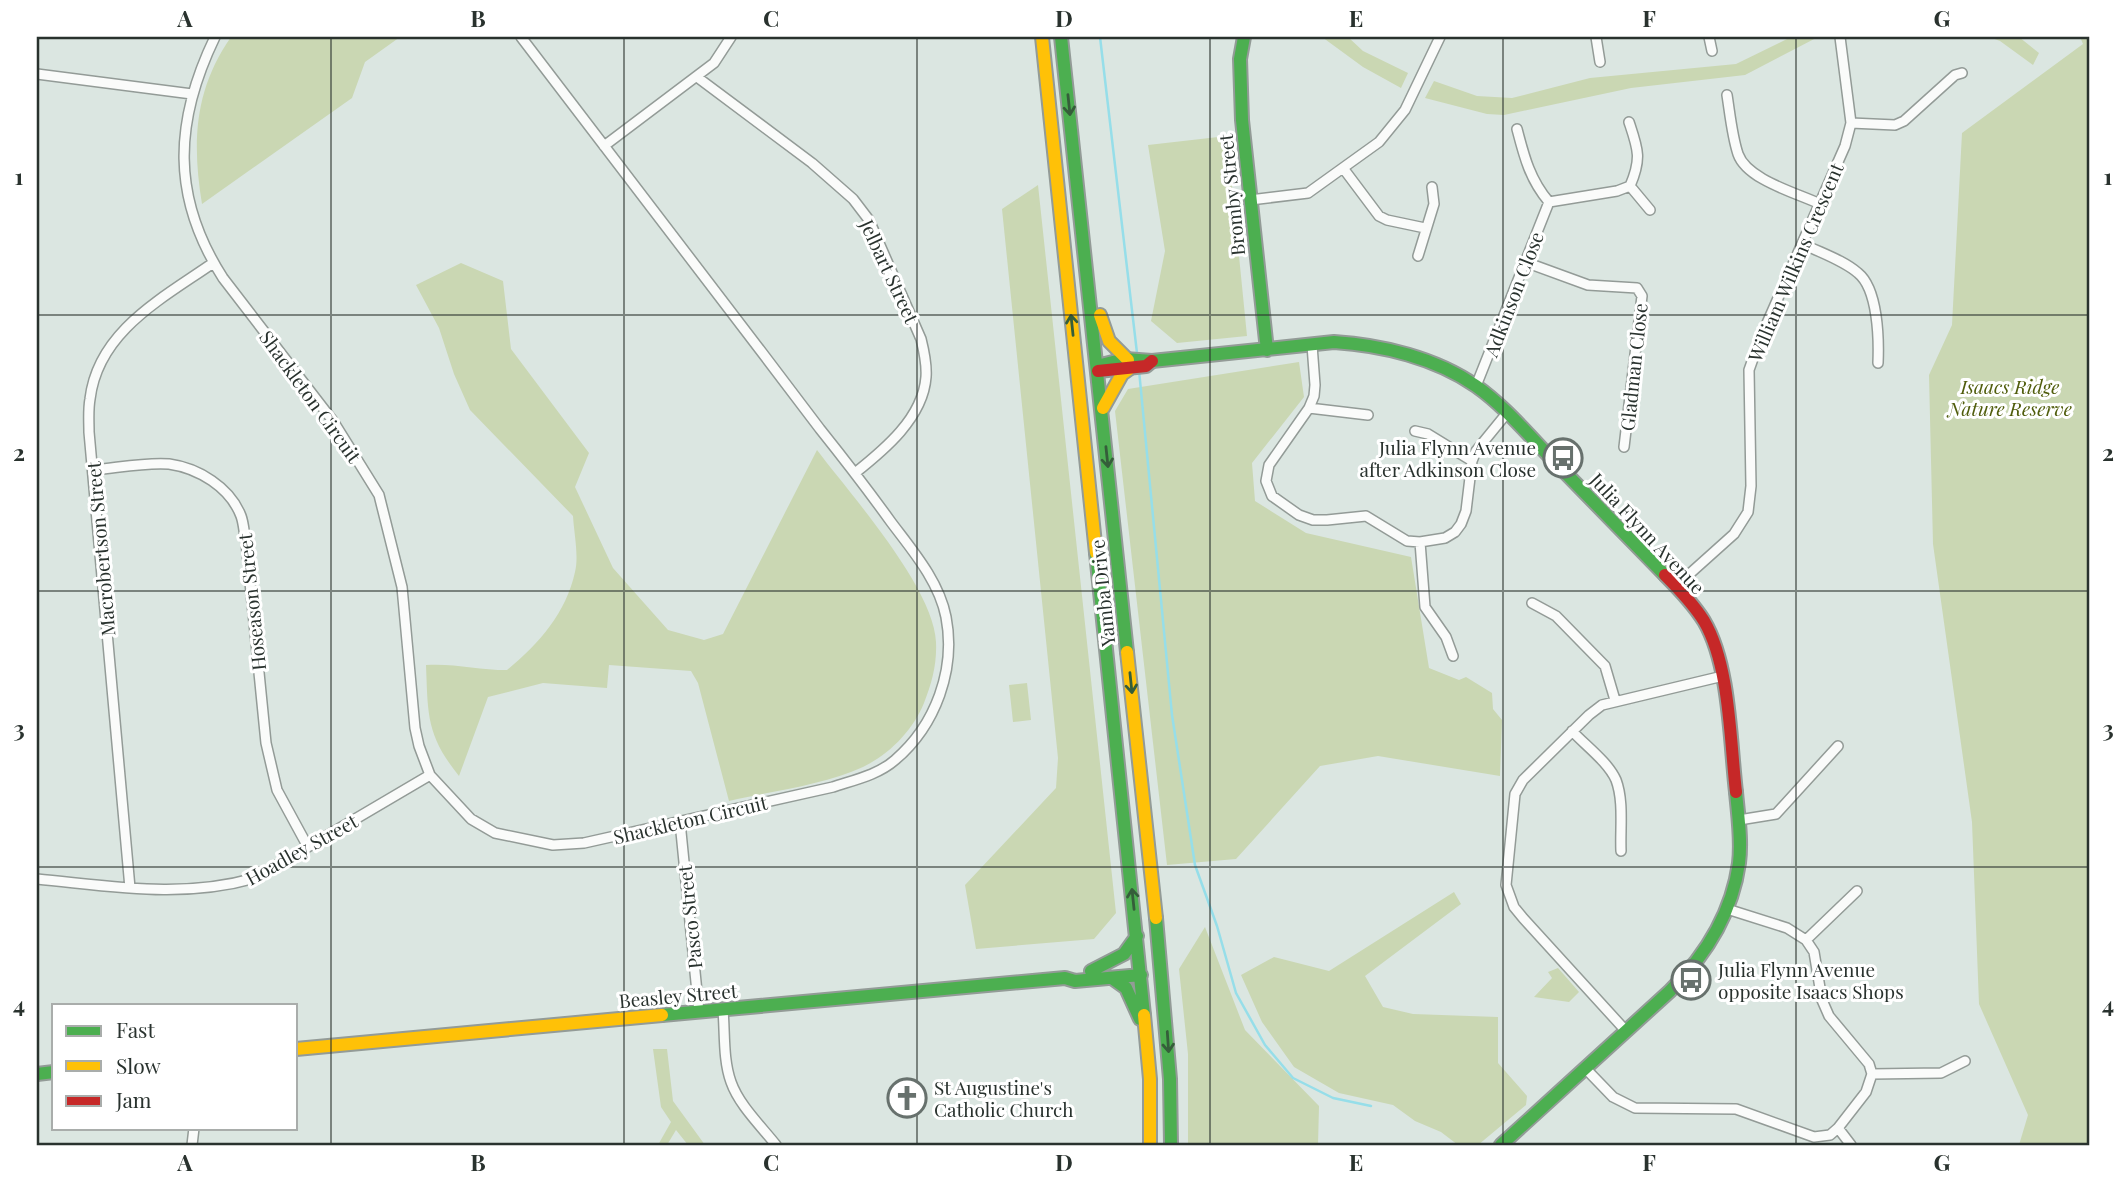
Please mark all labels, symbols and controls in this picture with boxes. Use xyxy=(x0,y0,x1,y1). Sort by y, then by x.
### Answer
text: A xyxy=(176,2,193,33)
text: B xyxy=(470,2,486,33)
text: C xyxy=(763,2,779,33)
text: D xyxy=(1055,2,1073,33)
text: E xyxy=(1349,2,1363,33)
text: F xyxy=(1642,2,1656,33)
text: G xyxy=(1934,2,1951,33)
one-way arrow xyxy=(1062,93,1075,115)
street label: Bromby Street xyxy=(1212,132,1250,257)
street label: William Wilkins Crescent xyxy=(1741,158,1849,366)
text: 1 xyxy=(15,160,24,191)
text: 1 xyxy=(2104,160,2113,191)
street label: Jelbart Street xyxy=(854,214,925,327)
street label: Adkinson Close xyxy=(1477,228,1549,361)
street label: Gladman Close xyxy=(1613,302,1653,432)
one-way arrow xyxy=(1066,314,1079,337)
street label: Shackleton Circuit xyxy=(254,325,368,468)
park label: Isaacs Ridge Nature Reserve xyxy=(1946,373,2072,421)
place label: Julia Flynn Avenue after Adkinson Close xyxy=(1360,434,1536,482)
text: 2 xyxy=(13,436,25,467)
text: 2 xyxy=(2102,436,2114,467)
bus stop icon: Julia Flynn Avenue after Adkinson Close xyxy=(1542,437,1584,479)
one-way arrow xyxy=(1101,445,1114,468)
street label: Macrobertson Street xyxy=(79,460,121,637)
street label: Julia Flynn Avenue xyxy=(1584,466,1711,599)
street label: Hoseason Street xyxy=(231,532,271,672)
street label: Yamba Drive xyxy=(1083,538,1121,649)
one-way arrow xyxy=(1125,671,1138,694)
text: 3 xyxy=(13,712,25,743)
text: 3 xyxy=(2102,712,2114,743)
street label: Shackleton Circuit xyxy=(610,789,770,849)
street label: Hoadley Street xyxy=(240,807,362,891)
street label: Pasco Street xyxy=(671,863,707,970)
one-way arrow xyxy=(1126,889,1139,911)
place label: Julia Flynn Avenue opposite Isaacs Shops xyxy=(1717,956,1904,1004)
bus stop icon: Julia Flynn Avenue opposite Isaacs Shops xyxy=(1670,959,1712,1001)
street label: Beasley Street xyxy=(618,977,739,1013)
text: 4 xyxy=(13,988,25,1019)
text: 4 xyxy=(2102,988,2114,1019)
legend xyxy=(52,1004,298,1130)
text: Fast xyxy=(116,1015,155,1043)
one-way arrow xyxy=(1162,1030,1175,1052)
text: Slow xyxy=(116,1051,161,1079)
place label: St Augustine's Catholic Church xyxy=(934,1074,1073,1122)
church icon: St Augustine's Catholic Church xyxy=(886,1077,928,1119)
text: Jam xyxy=(115,1085,152,1113)
text: A xyxy=(176,1146,193,1177)
text: B xyxy=(470,1146,486,1177)
text: C xyxy=(763,1146,779,1177)
text: D xyxy=(1055,1146,1073,1177)
text: E xyxy=(1349,1146,1363,1177)
text: F xyxy=(1642,1146,1656,1177)
text: G xyxy=(1934,1146,1951,1177)

